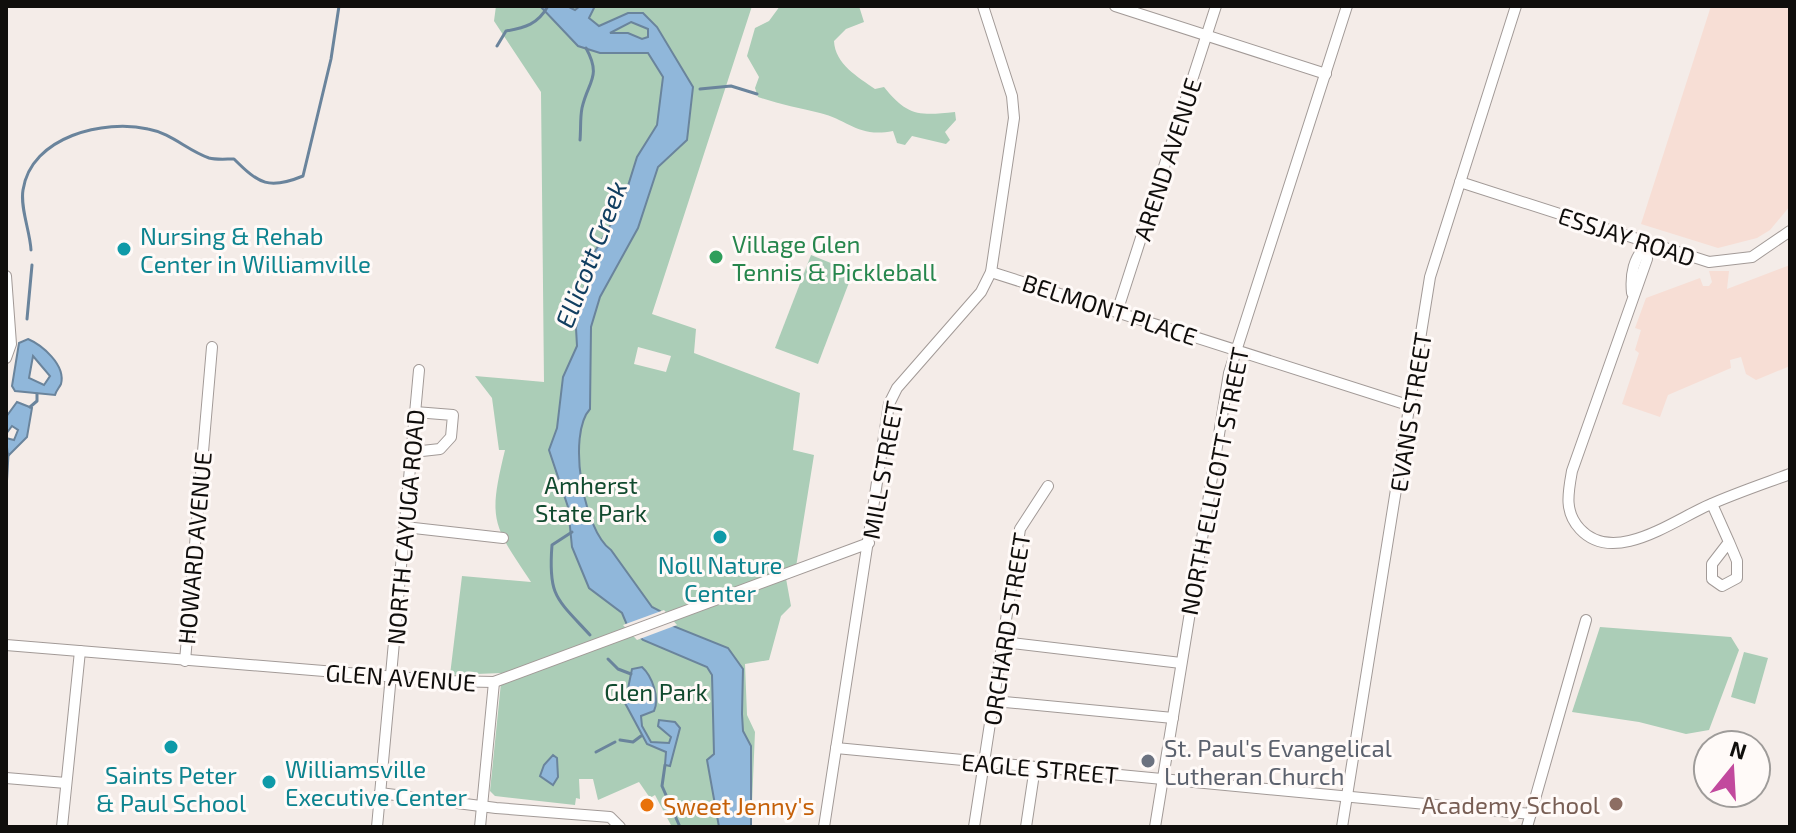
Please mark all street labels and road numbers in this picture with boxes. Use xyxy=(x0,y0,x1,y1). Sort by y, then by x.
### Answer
street label: AREND AVENUE xyxy=(1127,74,1207,244)
street label: ESSJAY ROAD xyxy=(1555,200,1699,272)
street label: BELMONT PLACE xyxy=(1019,267,1201,351)
street label: EVANS STREET xyxy=(1383,330,1437,494)
street label: NORTH ELLICOTT STREET xyxy=(1174,345,1254,617)
street label: MILL STREET xyxy=(856,399,908,541)
street label: NORTH CAYUGA ROAD xyxy=(380,408,430,646)
street label: HOWARD AVENUE xyxy=(171,450,217,646)
street label: ORCHARD STREET xyxy=(976,531,1036,727)
street label: GLEN AVENUE xyxy=(325,657,477,697)
street label: EAGLE STREET xyxy=(960,747,1120,789)

